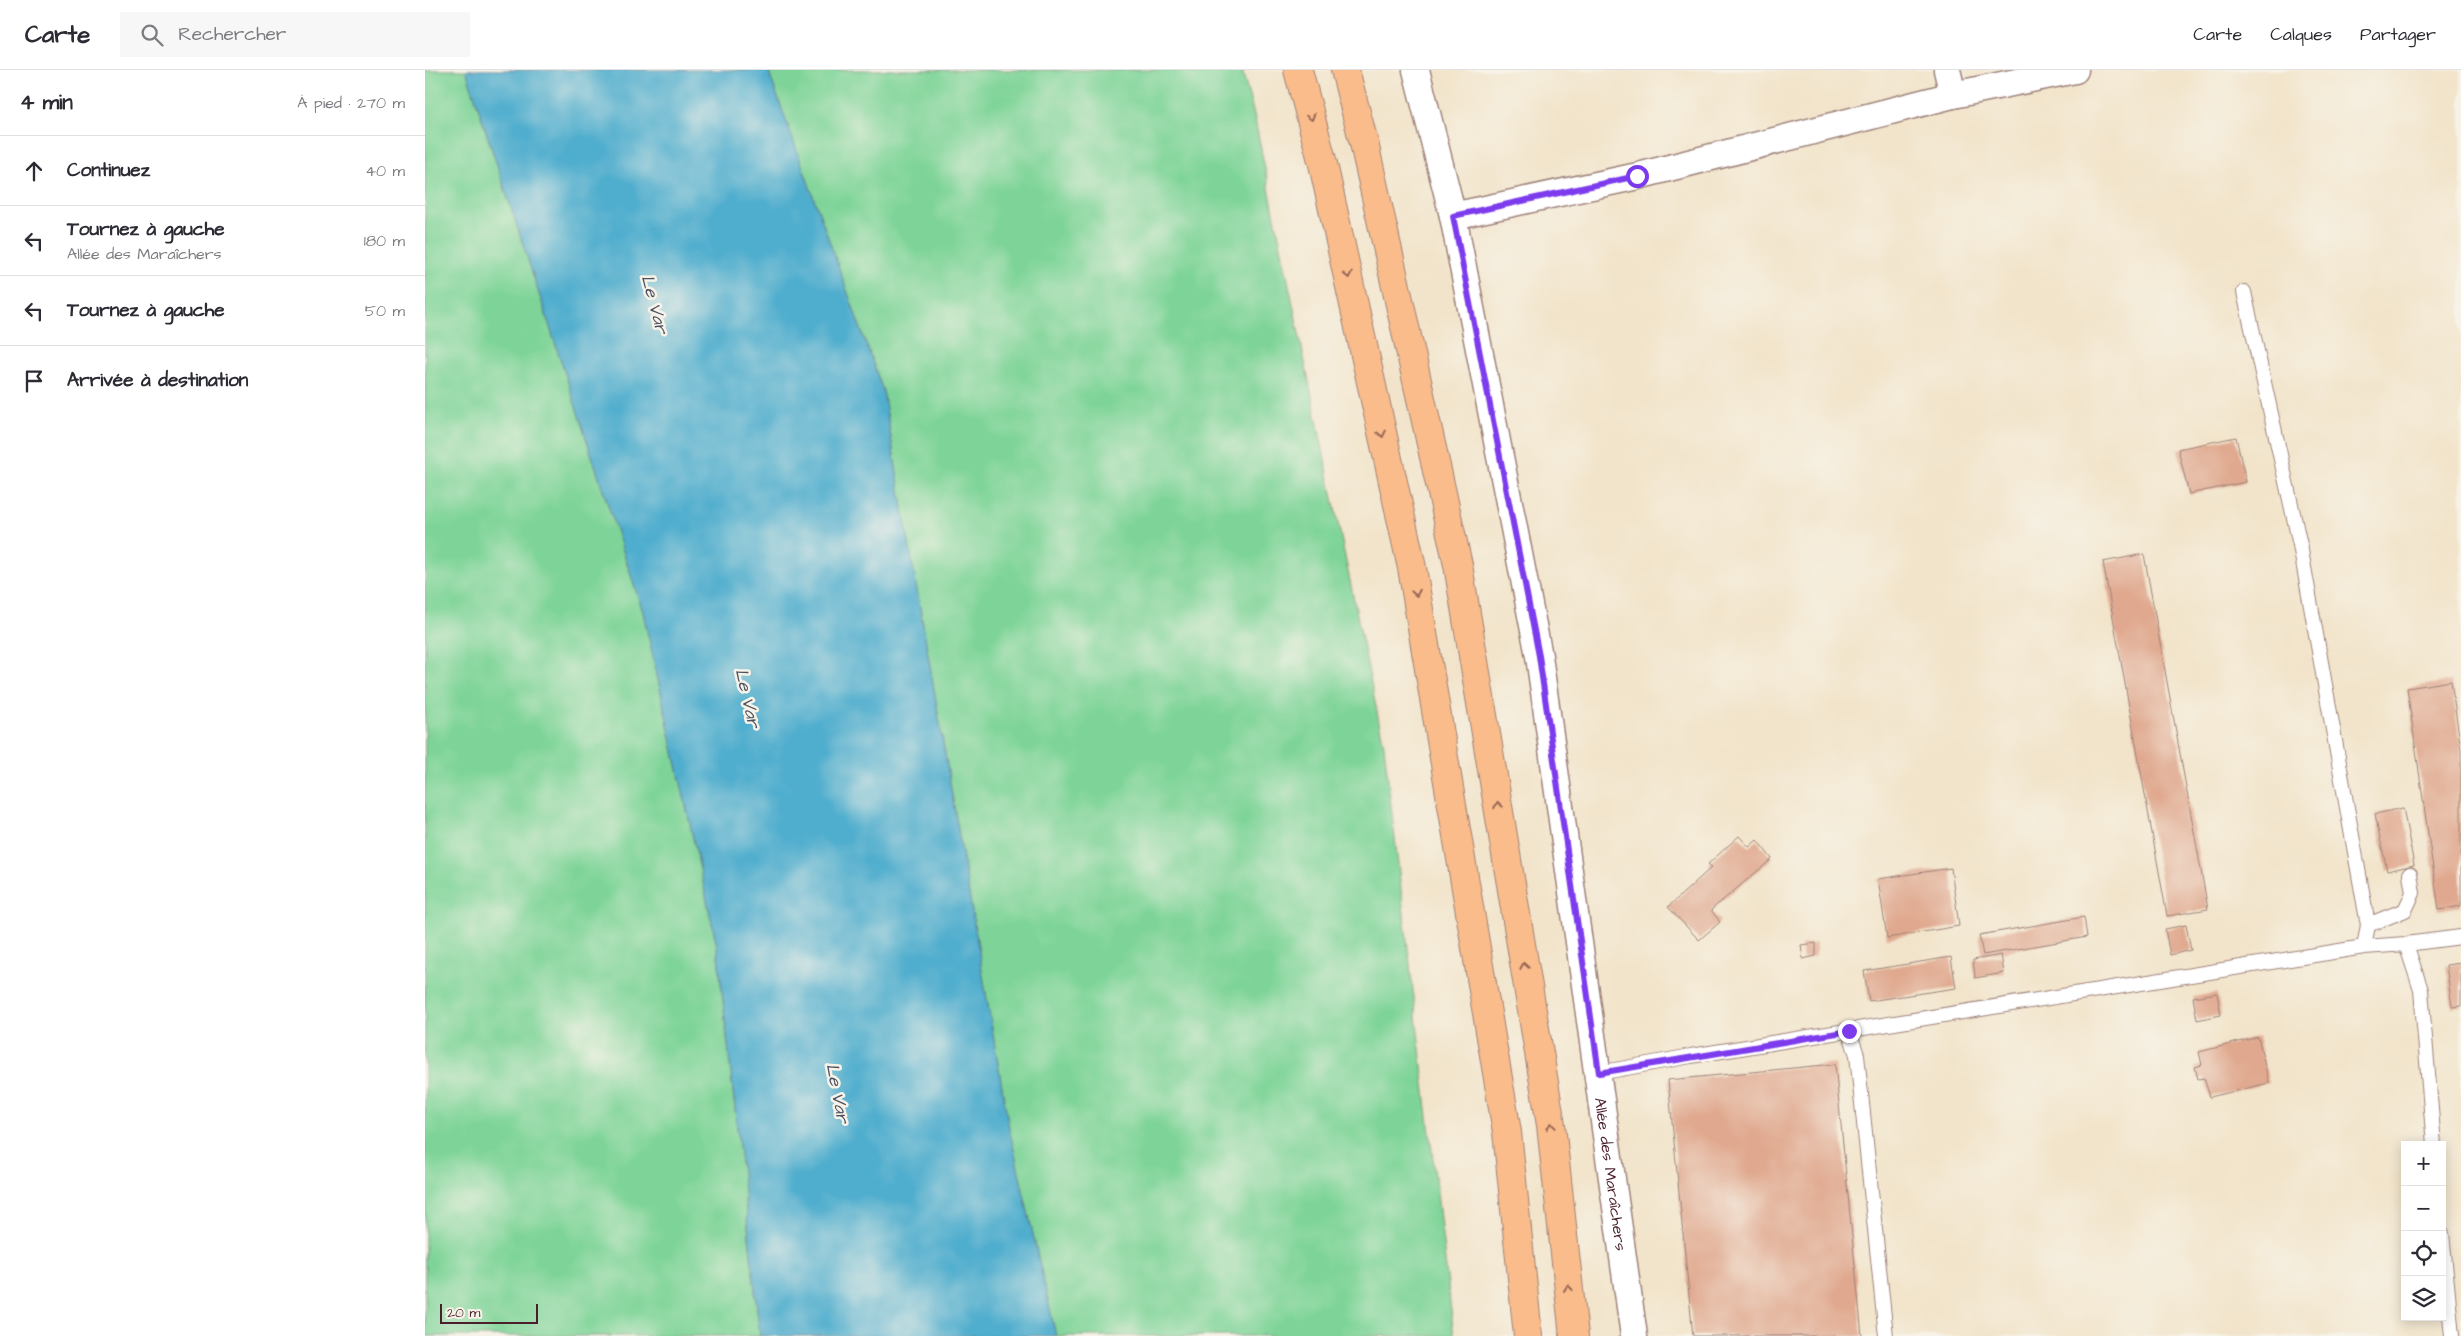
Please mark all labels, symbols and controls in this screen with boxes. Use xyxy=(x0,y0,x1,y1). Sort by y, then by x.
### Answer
search box xyxy=(120,12,470,57)
text: Carte xyxy=(25,18,90,52)
icon: search xyxy=(138,21,166,49)
text: Rechercher xyxy=(178,21,286,48)
text: Carte xyxy=(2193,22,2242,47)
text: Calques xyxy=(2270,22,2332,47)
text: Partager xyxy=(2360,22,2436,47)
text: 4 min xyxy=(20,88,73,117)
text: À pied · 270 m xyxy=(297,92,405,114)
one-way arrow xyxy=(1305,113,1315,121)
icon: ahead xyxy=(20,157,48,185)
text: Continuez xyxy=(67,157,150,184)
text: 40 m xyxy=(365,160,405,182)
route start xyxy=(1626,165,1649,188)
text: Tournez à gauche xyxy=(67,216,225,243)
icon: left xyxy=(20,227,48,255)
text: 180 m xyxy=(364,230,405,252)
text: Allée des Maraîchers xyxy=(67,243,222,265)
one-way arrow xyxy=(1342,271,1353,280)
water label: Le Var xyxy=(635,272,675,338)
icon: left xyxy=(20,297,48,325)
text: Tournez à gauche xyxy=(67,297,225,324)
text: 50 m xyxy=(365,300,405,322)
icon: arrive xyxy=(20,367,48,395)
text: Arrivée à destination xyxy=(67,367,248,394)
one-way arrow xyxy=(1377,430,1387,438)
one-way arrow xyxy=(1410,589,1420,597)
water label: Le Var xyxy=(729,666,767,732)
one-way arrow xyxy=(1493,801,1503,810)
one-way arrow xyxy=(1520,961,1530,970)
route end xyxy=(1838,1020,1861,1043)
water label: Le Var xyxy=(820,1061,856,1127)
street label: Allée des Maraîchers xyxy=(1589,1096,1632,1252)
one-way arrow xyxy=(1546,1122,1556,1130)
map controls xyxy=(2401,1141,2446,1321)
button: + xyxy=(2401,1141,2446,1186)
button: − xyxy=(2401,1186,2446,1231)
button: locate xyxy=(2401,1231,2446,1276)
button: layers xyxy=(2401,1276,2446,1321)
one-way arrow xyxy=(1563,1283,1574,1291)
scale bar xyxy=(440,1301,537,1324)
text: 20 m xyxy=(447,1303,480,1323)

